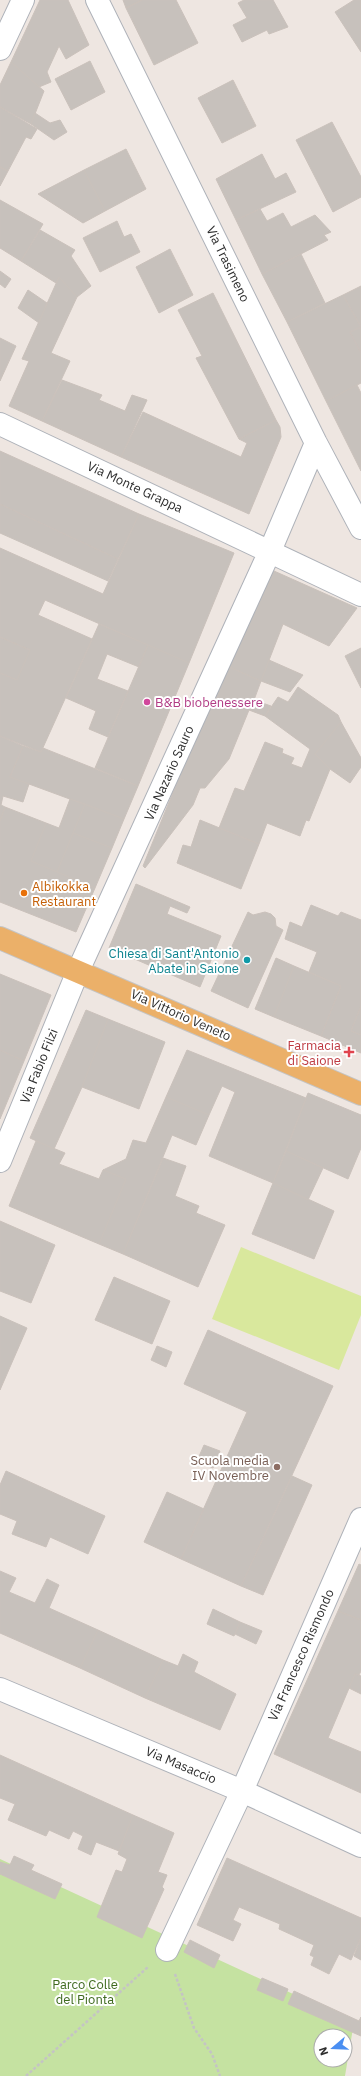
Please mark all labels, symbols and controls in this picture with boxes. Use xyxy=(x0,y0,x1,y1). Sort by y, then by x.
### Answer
street label: Via Trasimeno xyxy=(202,223,254,305)
street label: Via Monte Grappa xyxy=(84,457,186,517)
place label: B&B biobenessere xyxy=(155,694,263,711)
marker: B&B biobenessere xyxy=(142,697,152,707)
street label: Via Nazario Sauro xyxy=(140,723,198,823)
place label: Albikokka Restaurant xyxy=(32,878,96,910)
marker: Albikokka Restaurant xyxy=(19,888,29,898)
place label: Chiesa di Sant'Antonio Abate in Saione xyxy=(109,945,239,977)
marker: Chiesa di Sant'Antonio Abate in Saione xyxy=(242,955,252,965)
street label: Via Vittorio Veneto xyxy=(128,985,234,1045)
street label: Via Fabio Filzi xyxy=(16,1026,62,1106)
place label: Farmacia di Saione xyxy=(288,1037,341,1069)
marker: Farmacia di Saione xyxy=(344,1047,354,1057)
place label: Scuola media IV Novembre xyxy=(190,1452,269,1484)
marker: Scuola media IV Novembre xyxy=(272,1462,282,1472)
street label: Via Francesco Rismondo xyxy=(264,1586,338,1724)
street label: Via Masaccio xyxy=(143,1742,219,1788)
park label: Parco Colle del Pionta xyxy=(52,1976,118,2008)
north arrow xyxy=(313,2028,353,2068)
text: N xyxy=(316,2045,331,2057)

